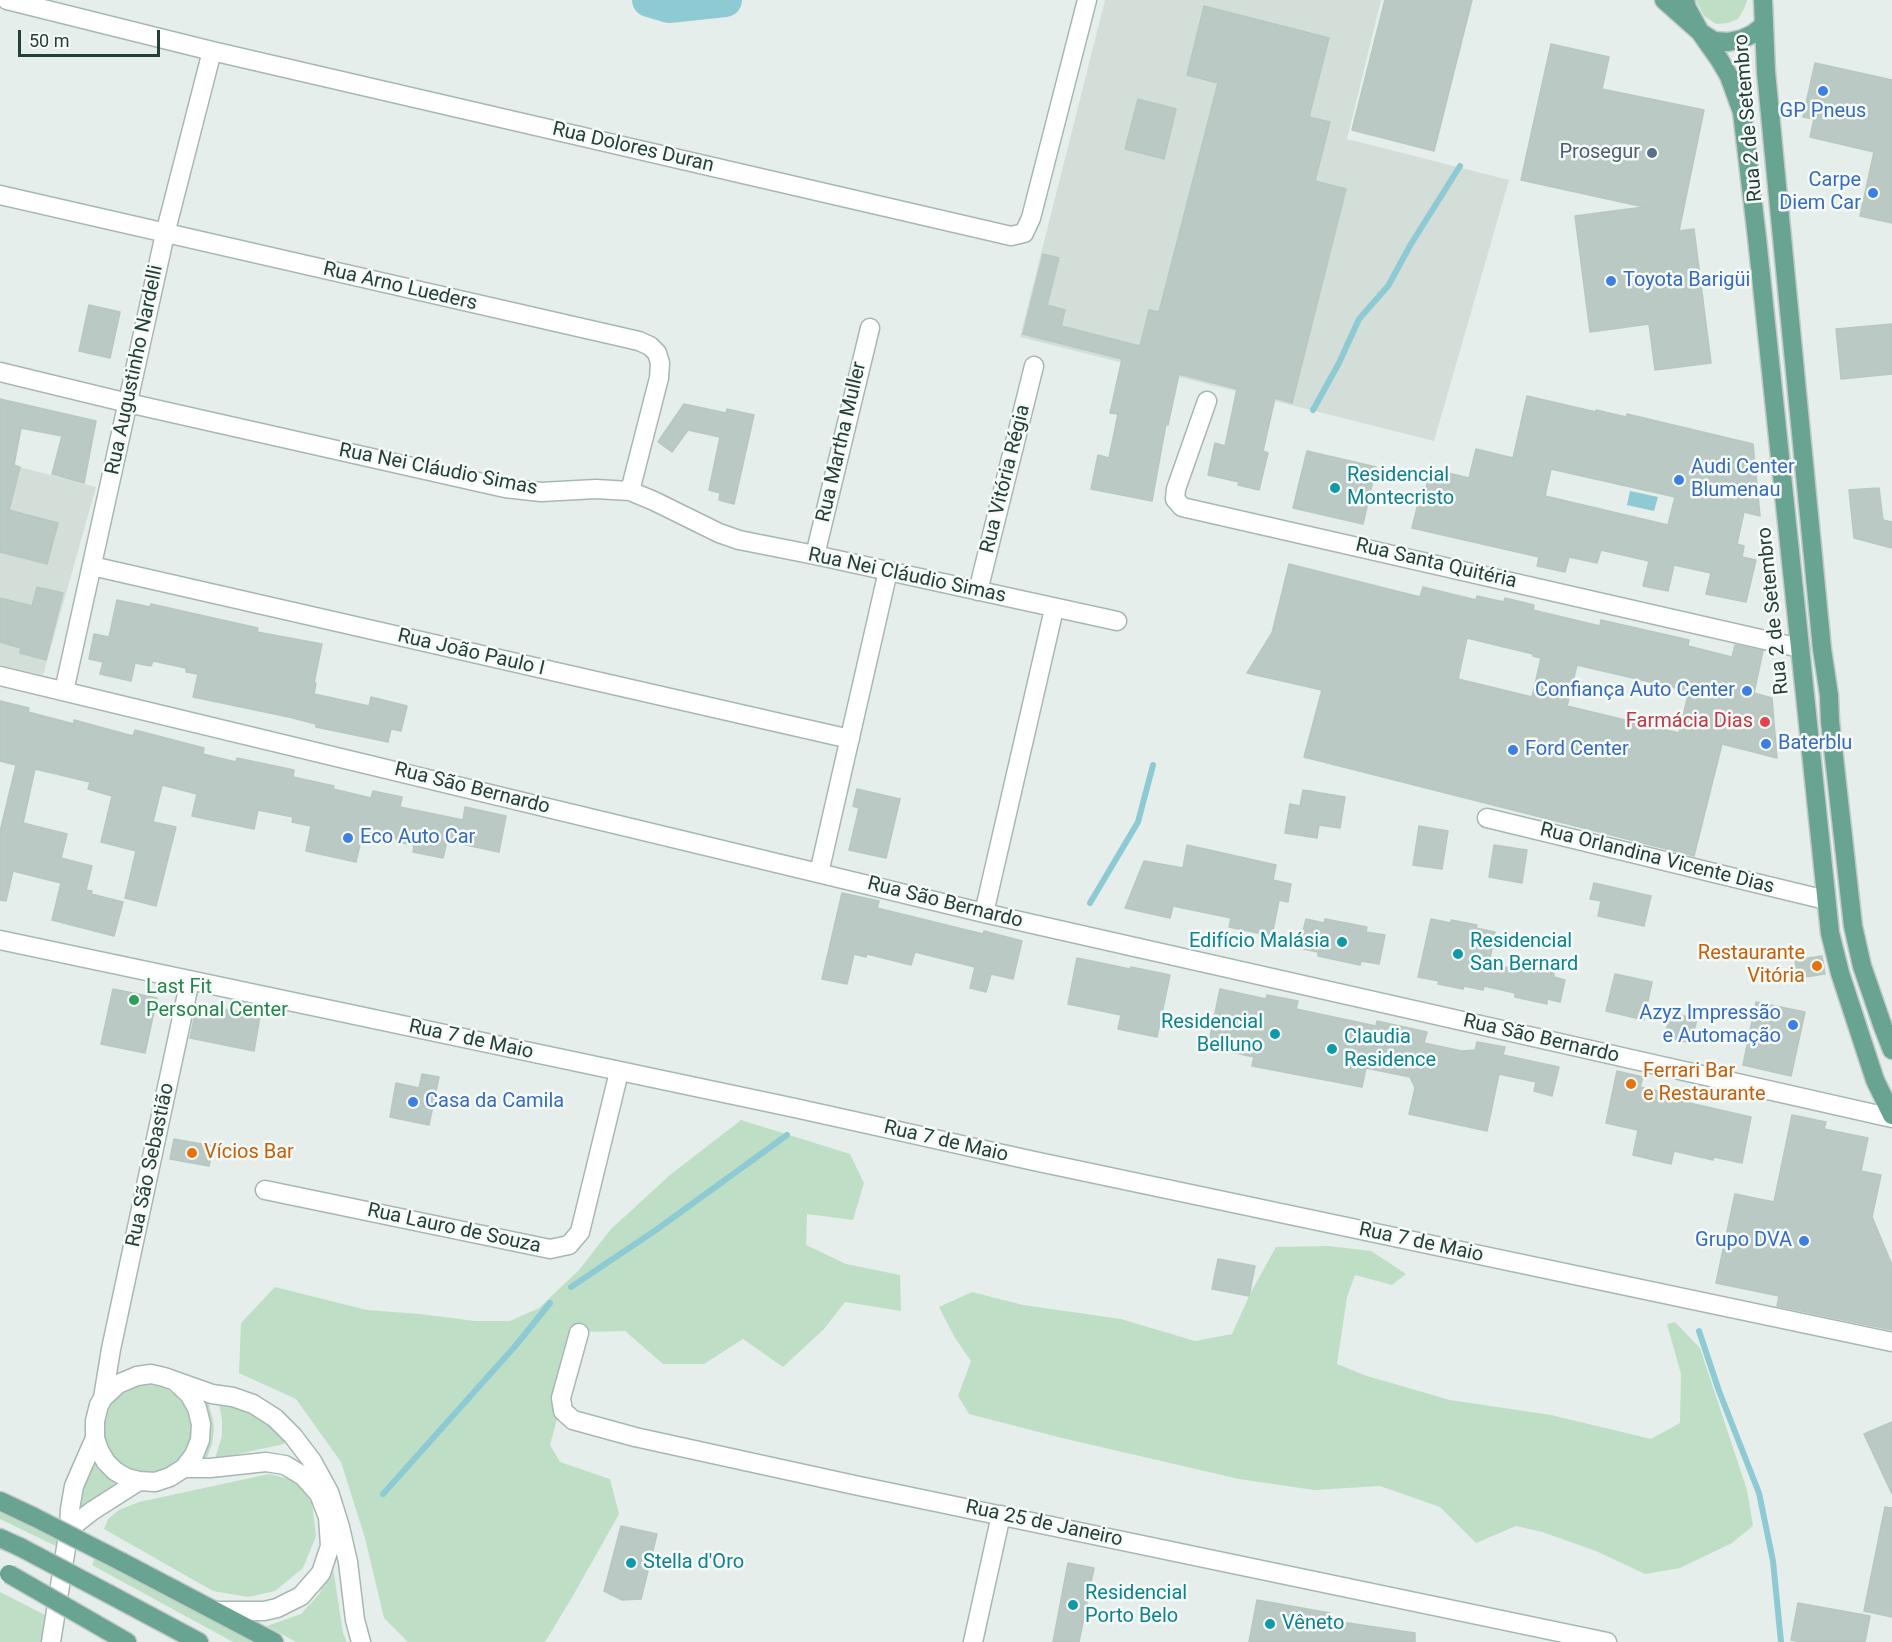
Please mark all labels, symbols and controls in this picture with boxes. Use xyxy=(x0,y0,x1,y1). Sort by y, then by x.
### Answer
scale bar xyxy=(21,18,164,56)
text: 50 m xyxy=(29,30,69,51)
street label: Rua 2 de Setembro xyxy=(1730,33,1768,203)
marker: GP Pneus xyxy=(1816,84,1830,98)
place label: GP Pneus xyxy=(1780,100,1866,124)
street label: Rua Dolores Duran xyxy=(550,118,716,178)
place label: Prosegur xyxy=(1559,141,1640,165)
marker: Prosegur xyxy=(1645,146,1659,160)
place label: Carpe Diem Car xyxy=(1779,169,1861,216)
marker: Carpe Diem Car xyxy=(1866,186,1880,200)
street label: Rua Arno Lueders xyxy=(321,258,479,316)
street label: Rua Augustinho Nardelli xyxy=(101,263,169,477)
place label: Toyota Barigüi xyxy=(1623,269,1750,293)
marker: Toyota Barigüi xyxy=(1604,274,1618,288)
street label: Rua Martha Muller xyxy=(812,360,872,524)
street label: Rua Vitória Régia xyxy=(976,402,1036,556)
street label: Rua Nei Cláudio Simas xyxy=(337,439,539,501)
place label: Audi Center Blumenau xyxy=(1691,456,1795,503)
place label: Residencial Montecristo xyxy=(1347,464,1454,511)
marker: Audi Center Blumenau xyxy=(1672,473,1686,487)
marker: Residencial Montecristo xyxy=(1328,481,1342,495)
street label: Rua 2 de Setembro xyxy=(1753,526,1795,696)
street label: Rua Santa Quitéria xyxy=(1353,534,1519,594)
street label: Rua Nei Cláudio Simas xyxy=(806,543,1008,609)
street label: Rua João Paulo I xyxy=(395,624,547,682)
place label: Confiança Auto Center xyxy=(1535,679,1735,703)
marker: Confiança Auto Center xyxy=(1740,684,1754,698)
place label: Farmácia Dias xyxy=(1626,710,1753,734)
marker: Farmácia Dias xyxy=(1758,715,1772,729)
place label: Baterblu xyxy=(1778,732,1852,756)
marker: Baterblu xyxy=(1759,737,1773,751)
place label: Ford Center xyxy=(1525,738,1629,762)
marker: Ford Center xyxy=(1506,743,1520,757)
street label: Rua São Bernardo xyxy=(392,758,552,820)
street label: Rua Orlandina Vicente Dias xyxy=(1537,818,1777,900)
place label: Eco Auto Car xyxy=(360,826,475,850)
marker: Eco Auto Car xyxy=(341,831,355,845)
street label: Rua São Bernardo xyxy=(865,872,1025,934)
place label: Edifício Malásia xyxy=(1189,930,1330,954)
place label: Residencial San Bernard xyxy=(1470,930,1578,977)
marker: Edifício Malásia xyxy=(1335,935,1349,949)
place label: Restaurante Vitória xyxy=(1698,942,1805,989)
marker: Residencial San Bernard xyxy=(1451,947,1465,961)
marker: Restaurante Vitória xyxy=(1810,959,1824,973)
place label: Last Fit Personal Center xyxy=(146,976,288,1023)
marker: Last Fit Personal Center xyxy=(127,993,141,1007)
place label: Azyz Impressão e Automação xyxy=(1639,1002,1781,1049)
street label: Rua São Bernardo xyxy=(1461,1009,1621,1069)
place label: Residencial Belluno xyxy=(1161,1011,1263,1058)
street label: Rua 7 de Maio xyxy=(406,1015,536,1065)
marker: Azyz Impressão e Automação xyxy=(1786,1018,1800,1032)
place label: Claudia Residence xyxy=(1344,1026,1436,1073)
marker: Residencial Belluno xyxy=(1268,1027,1282,1041)
marker: Claudia Residence xyxy=(1325,1042,1339,1056)
place label: Ferrari Bar e Restaurante xyxy=(1643,1060,1766,1107)
marker: Ferrari Bar e Restaurante xyxy=(1624,1077,1638,1091)
street label: Rua São Sebastião xyxy=(122,1081,180,1249)
place label: Casa da Camila xyxy=(425,1090,564,1114)
marker: Casa da Camila xyxy=(406,1095,420,1109)
street label: Rua 7 de Maio xyxy=(882,1116,1010,1168)
place label: Vícios Bar xyxy=(204,1141,294,1165)
marker: Vícios Bar xyxy=(185,1146,199,1160)
street label: Rua Lauro de Souza xyxy=(365,1199,543,1259)
street label: Rua 7 de Maio xyxy=(1356,1218,1486,1268)
place label: Grupo DVA xyxy=(1695,1229,1792,1253)
marker: Grupo DVA xyxy=(1797,1234,1811,1248)
street label: Rua 25 de Janeiro xyxy=(963,1496,1125,1552)
place label: Stella d'Oro xyxy=(643,1551,744,1575)
marker: Stella d'Oro xyxy=(624,1556,638,1570)
place label: Residencial Porto Belo xyxy=(1085,1582,1187,1629)
marker: Residencial Porto Belo xyxy=(1066,1598,1080,1612)
place label: Vêneto xyxy=(1282,1612,1344,1636)
marker: Vêneto xyxy=(1263,1617,1277,1631)

